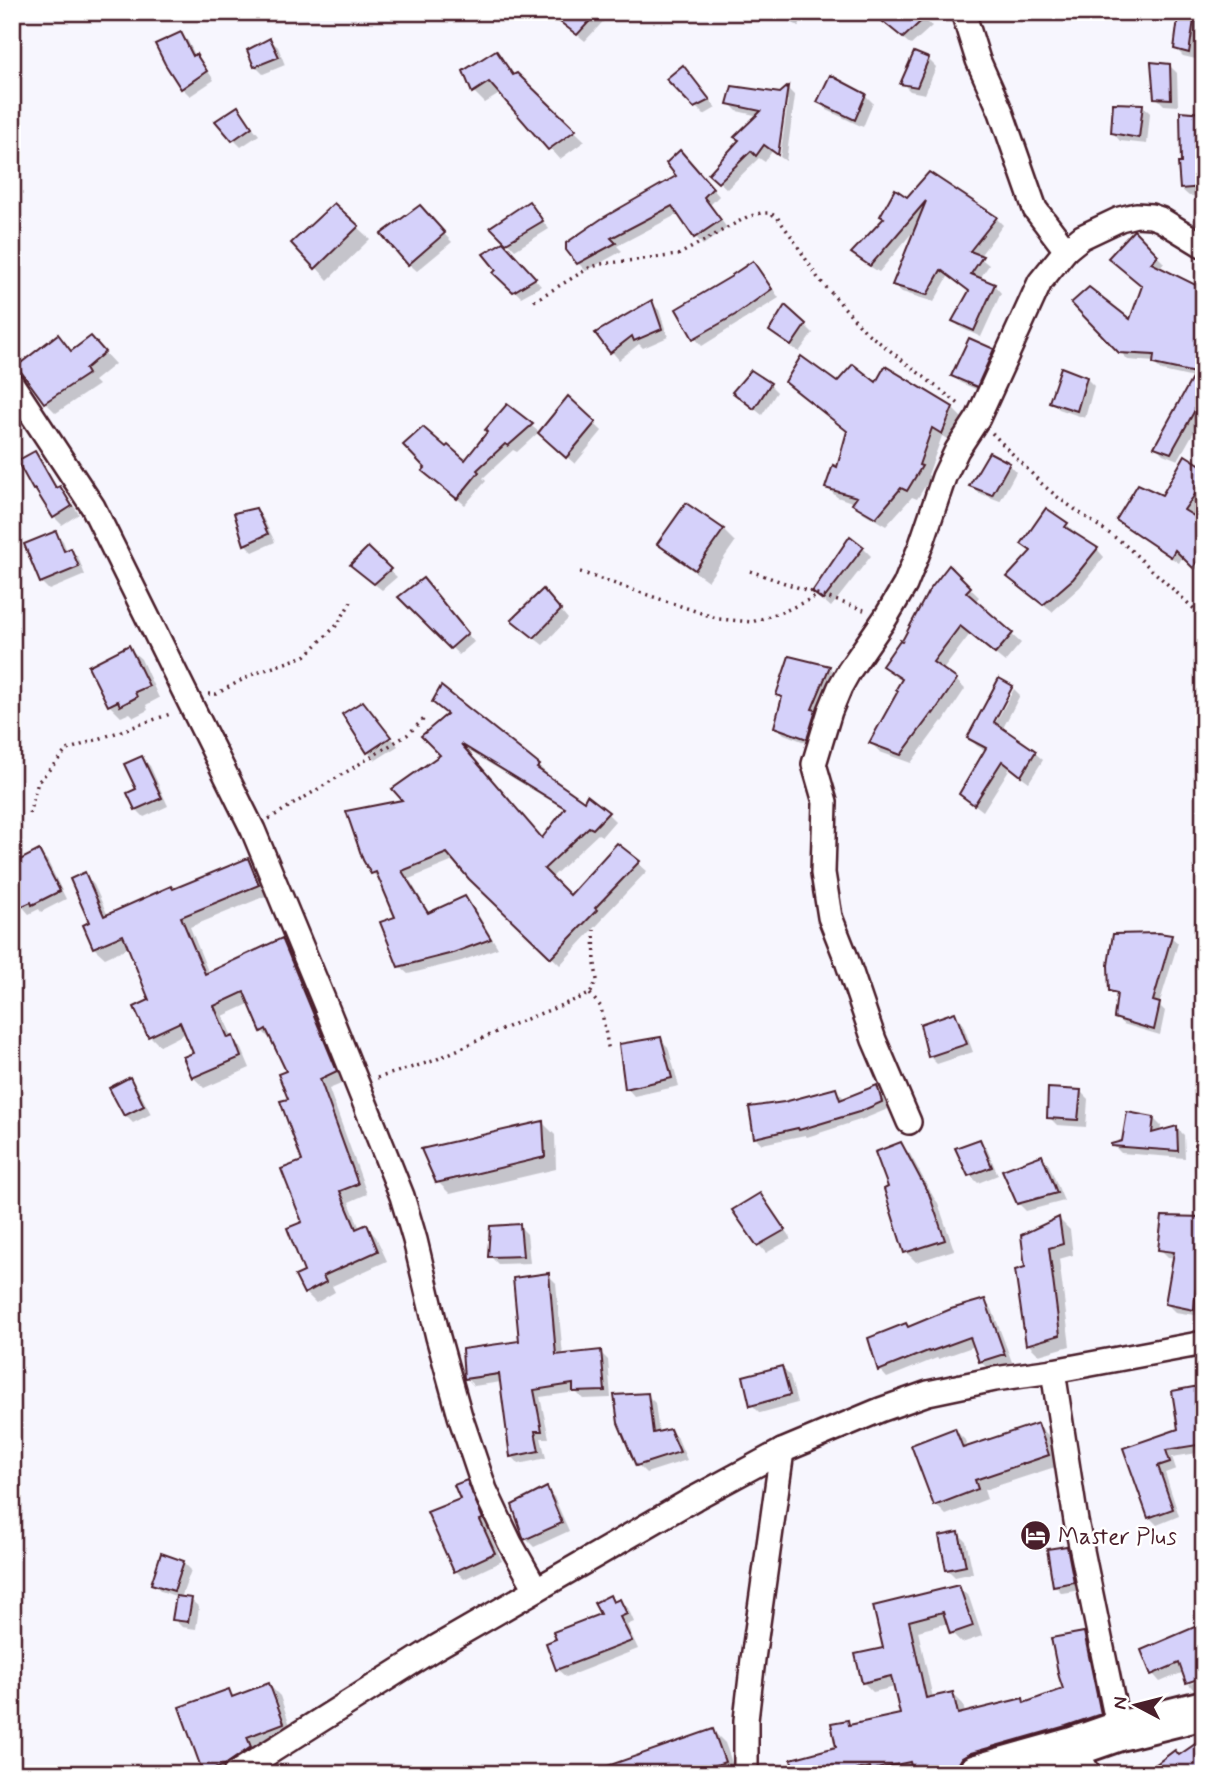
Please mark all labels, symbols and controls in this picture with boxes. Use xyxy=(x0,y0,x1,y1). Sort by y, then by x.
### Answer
hotel icon: Master Plus xyxy=(1018,1519,1052,1553)
place label: Master Plus xyxy=(1058,1522,1177,1553)
north arrow xyxy=(1100,1670,1170,1740)
text: N xyxy=(1107,1695,1134,1711)

